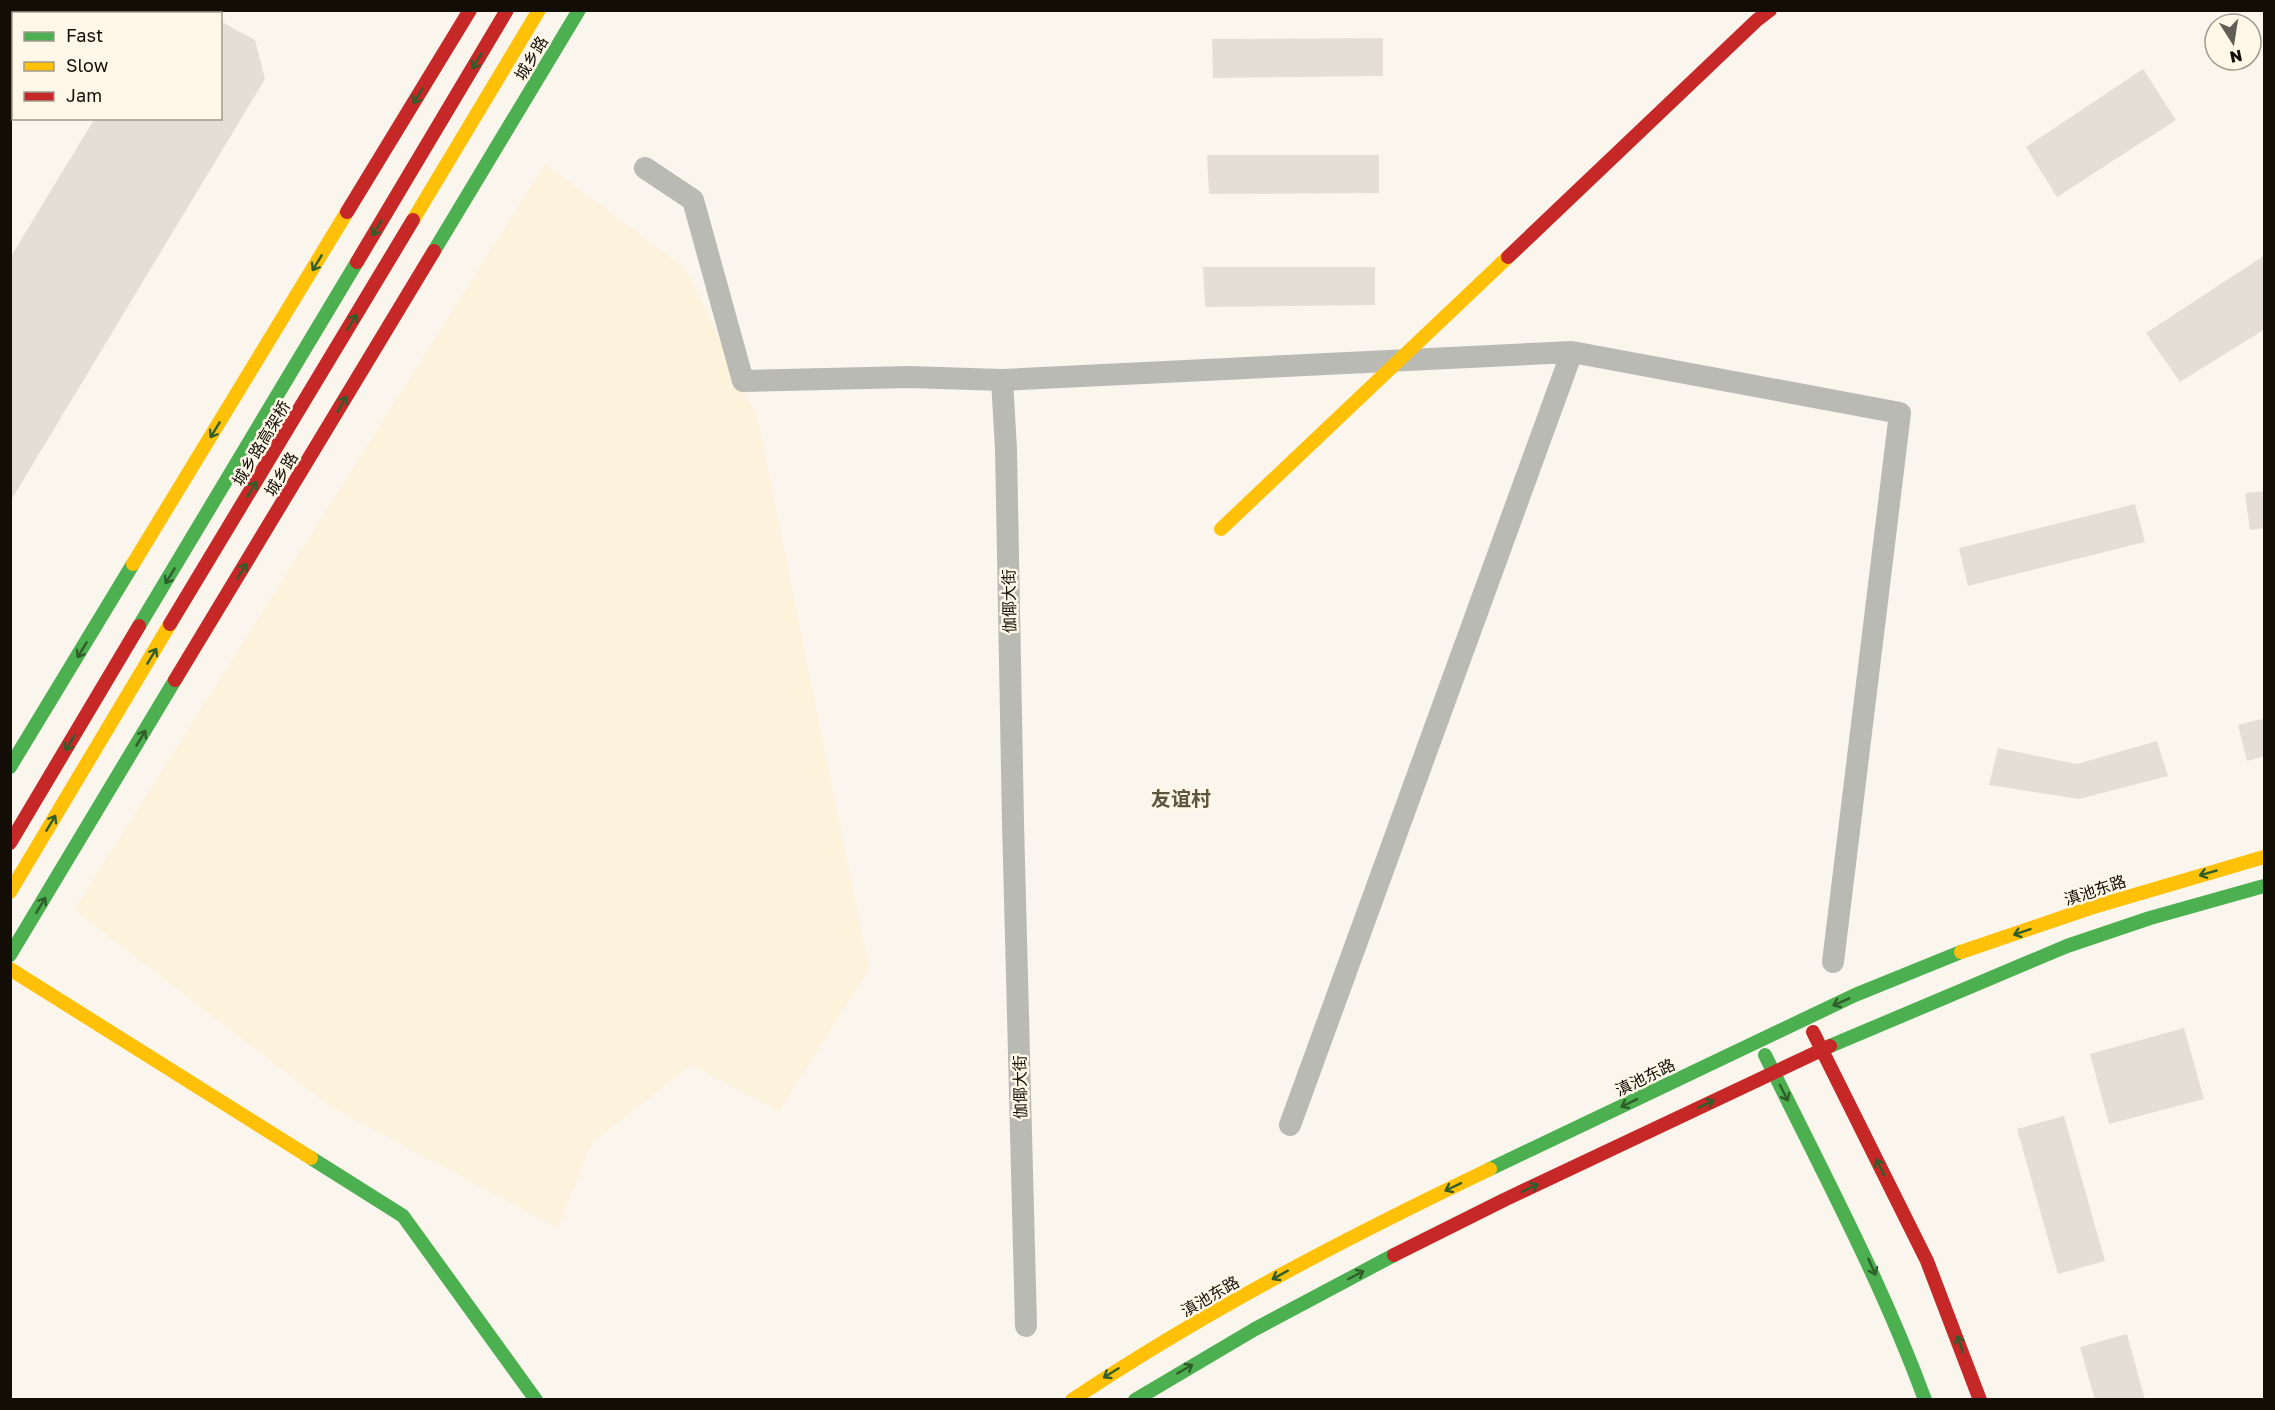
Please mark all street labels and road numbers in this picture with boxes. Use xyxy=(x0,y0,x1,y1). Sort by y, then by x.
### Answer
street label: 城乡路 xyxy=(510,32,552,84)
street label: 城乡路高架桥 xyxy=(228,397,294,489)
street label: 城乡路 xyxy=(260,448,302,500)
street label: 伽倻大街 xyxy=(998,569,1020,633)
street label: 滇池东路 xyxy=(2061,871,2129,909)
street label: 滇池东路 xyxy=(1612,1054,1678,1100)
street label: 伽倻大街 xyxy=(1009,1055,1031,1119)
street label: 滇池东路 xyxy=(1177,1271,1243,1321)

